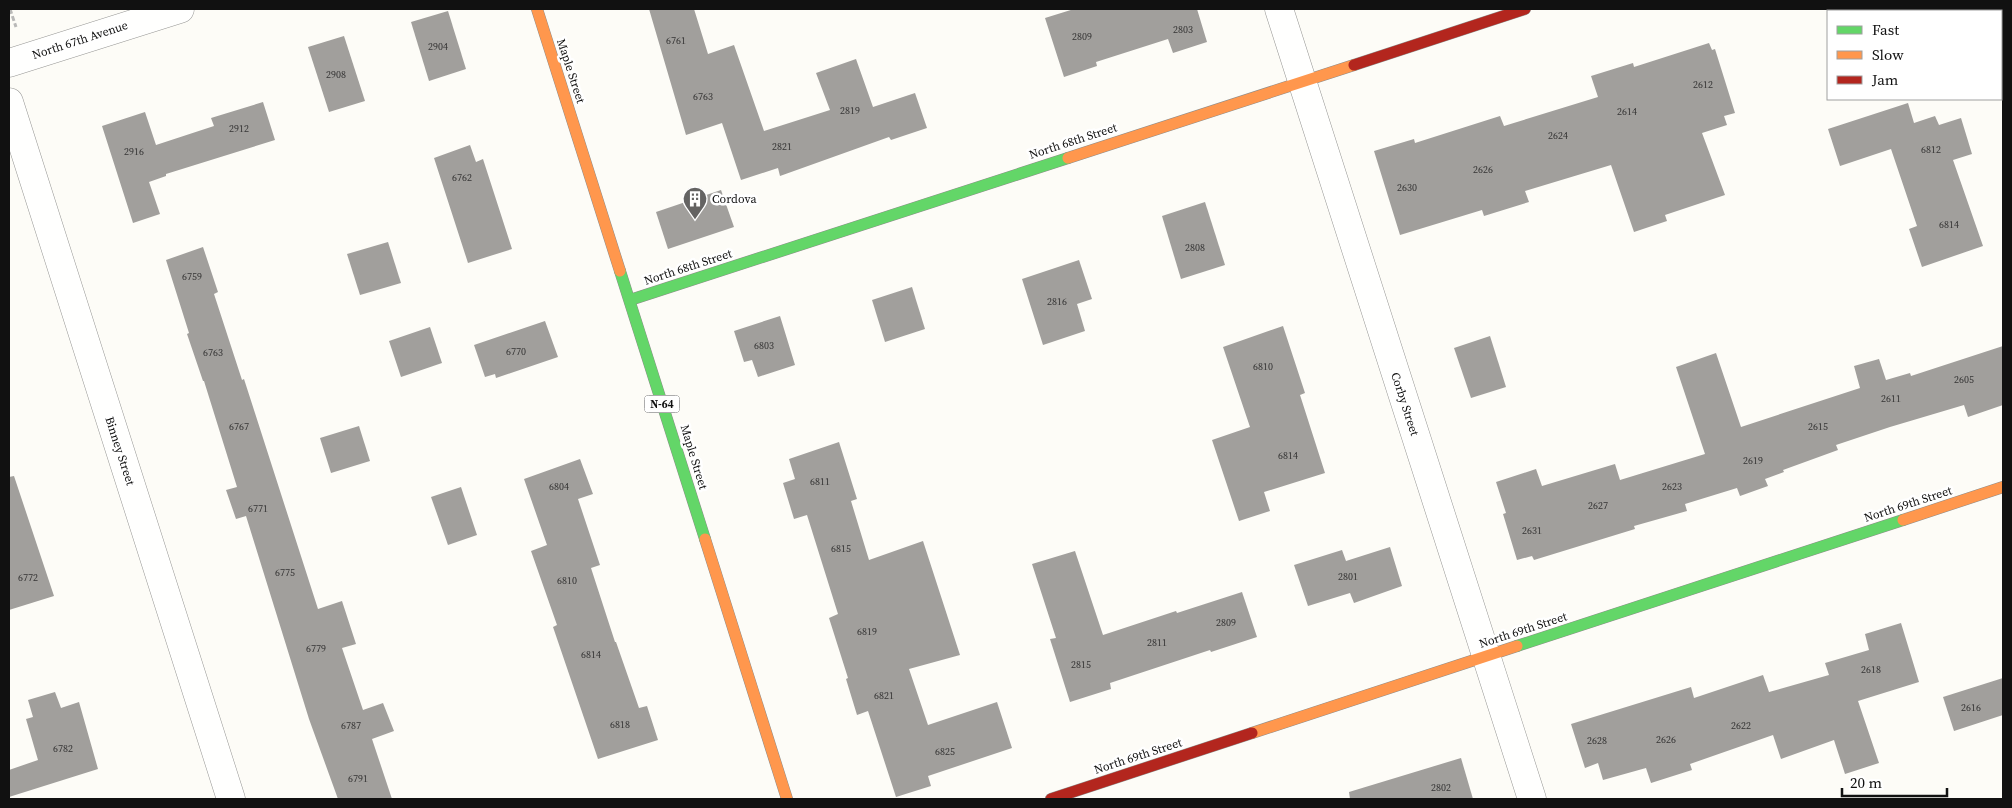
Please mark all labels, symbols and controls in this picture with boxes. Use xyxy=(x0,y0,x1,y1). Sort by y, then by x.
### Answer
legend xyxy=(1827,10,2002,100)
street label: North 67th Avenue xyxy=(30,17,130,63)
text: Fast xyxy=(1872,19,1899,40)
house number: 2803 xyxy=(1173,23,1193,36)
house number: 2809 xyxy=(1072,30,1092,43)
house number: 6761 xyxy=(666,34,686,47)
street label: Maple Street xyxy=(553,37,589,105)
house number: 2904 xyxy=(428,40,448,53)
text: Slow xyxy=(1872,44,1904,65)
house number: 2908 xyxy=(326,68,346,81)
text: Jam xyxy=(1871,69,1899,90)
house number: 2612 xyxy=(1693,78,1713,91)
house number: 6763 xyxy=(693,90,713,103)
house number: 2819 xyxy=(840,104,860,117)
house number: 2614 xyxy=(1617,105,1637,118)
street label: North 68th Street xyxy=(1027,119,1119,163)
house number: 2912 xyxy=(229,122,249,135)
house number: 2624 xyxy=(1548,129,1568,142)
house number: 2821 xyxy=(772,140,792,153)
house number: 6812 xyxy=(1921,143,1941,156)
house number: 2916 xyxy=(124,145,144,158)
house number: 2626 xyxy=(1473,163,1493,176)
house number: 6762 xyxy=(452,171,472,184)
house number: 2630 xyxy=(1397,181,1417,194)
building icon: Cordova xyxy=(682,186,708,220)
place label: Cordova xyxy=(712,191,757,207)
house number: 6814 xyxy=(1939,218,1959,231)
house number: 2808 xyxy=(1185,241,1205,254)
street label: North 68th Street xyxy=(642,245,734,289)
house number: 6759 xyxy=(182,270,202,283)
house number: 2816 xyxy=(1047,295,1067,308)
house number: 6803 xyxy=(754,339,774,352)
house number: 6770 xyxy=(506,345,526,358)
house number: 6763 xyxy=(203,346,223,359)
house number: 6810 xyxy=(1253,360,1273,373)
street label: Corby Street xyxy=(1387,370,1423,438)
house number: 2605 xyxy=(1954,373,1974,386)
house number: 2611 xyxy=(1881,392,1901,405)
road number: N-64 xyxy=(644,396,680,412)
street label: Binney Street xyxy=(101,414,139,488)
house number: 6767 xyxy=(229,420,249,433)
house number: 2615 xyxy=(1808,420,1828,433)
street label: Maple Street xyxy=(677,423,711,491)
house number: 6814 xyxy=(1278,449,1298,462)
house number: 2619 xyxy=(1743,454,1763,467)
house number: 6811 xyxy=(810,475,830,488)
house number: 6804 xyxy=(549,480,569,493)
house number: 2623 xyxy=(1662,480,1682,493)
street label: North 69th Street xyxy=(1862,482,1954,526)
house number: 2627 xyxy=(1588,499,1608,512)
house number: 6771 xyxy=(248,502,268,515)
house number: 2631 xyxy=(1522,524,1542,537)
house number: 6815 xyxy=(831,542,851,555)
house number: 6775 xyxy=(275,566,295,579)
house number: 2801 xyxy=(1338,570,1358,583)
house number: 6772 xyxy=(18,571,38,584)
house number: 6810 xyxy=(557,574,577,587)
street label: North 69th Street xyxy=(1477,608,1569,652)
house number: 2809 xyxy=(1216,616,1236,629)
house number: 6819 xyxy=(857,625,877,638)
house number: 2811 xyxy=(1147,636,1167,649)
house number: 6779 xyxy=(306,642,326,655)
house number: 6814 xyxy=(581,648,601,661)
house number: 2815 xyxy=(1071,658,1091,671)
house number: 2618 xyxy=(1861,663,1881,676)
house number: 6821 xyxy=(874,689,894,702)
house number: 2616 xyxy=(1961,701,1981,714)
house number: 6818 xyxy=(610,718,630,731)
house number: 6787 xyxy=(341,719,361,732)
house number: 2622 xyxy=(1731,719,1751,732)
house number: 2626 xyxy=(1656,733,1676,746)
street label: North 69th Street xyxy=(1092,734,1184,778)
house number: 2628 xyxy=(1587,734,1607,747)
house number: 6782 xyxy=(53,742,73,755)
house number: 6825 xyxy=(935,745,955,758)
scale bar xyxy=(1842,766,1947,798)
house number: 6791 xyxy=(348,772,368,785)
text: 20 m xyxy=(1850,772,1882,793)
house number: 2802 xyxy=(1431,781,1451,794)

